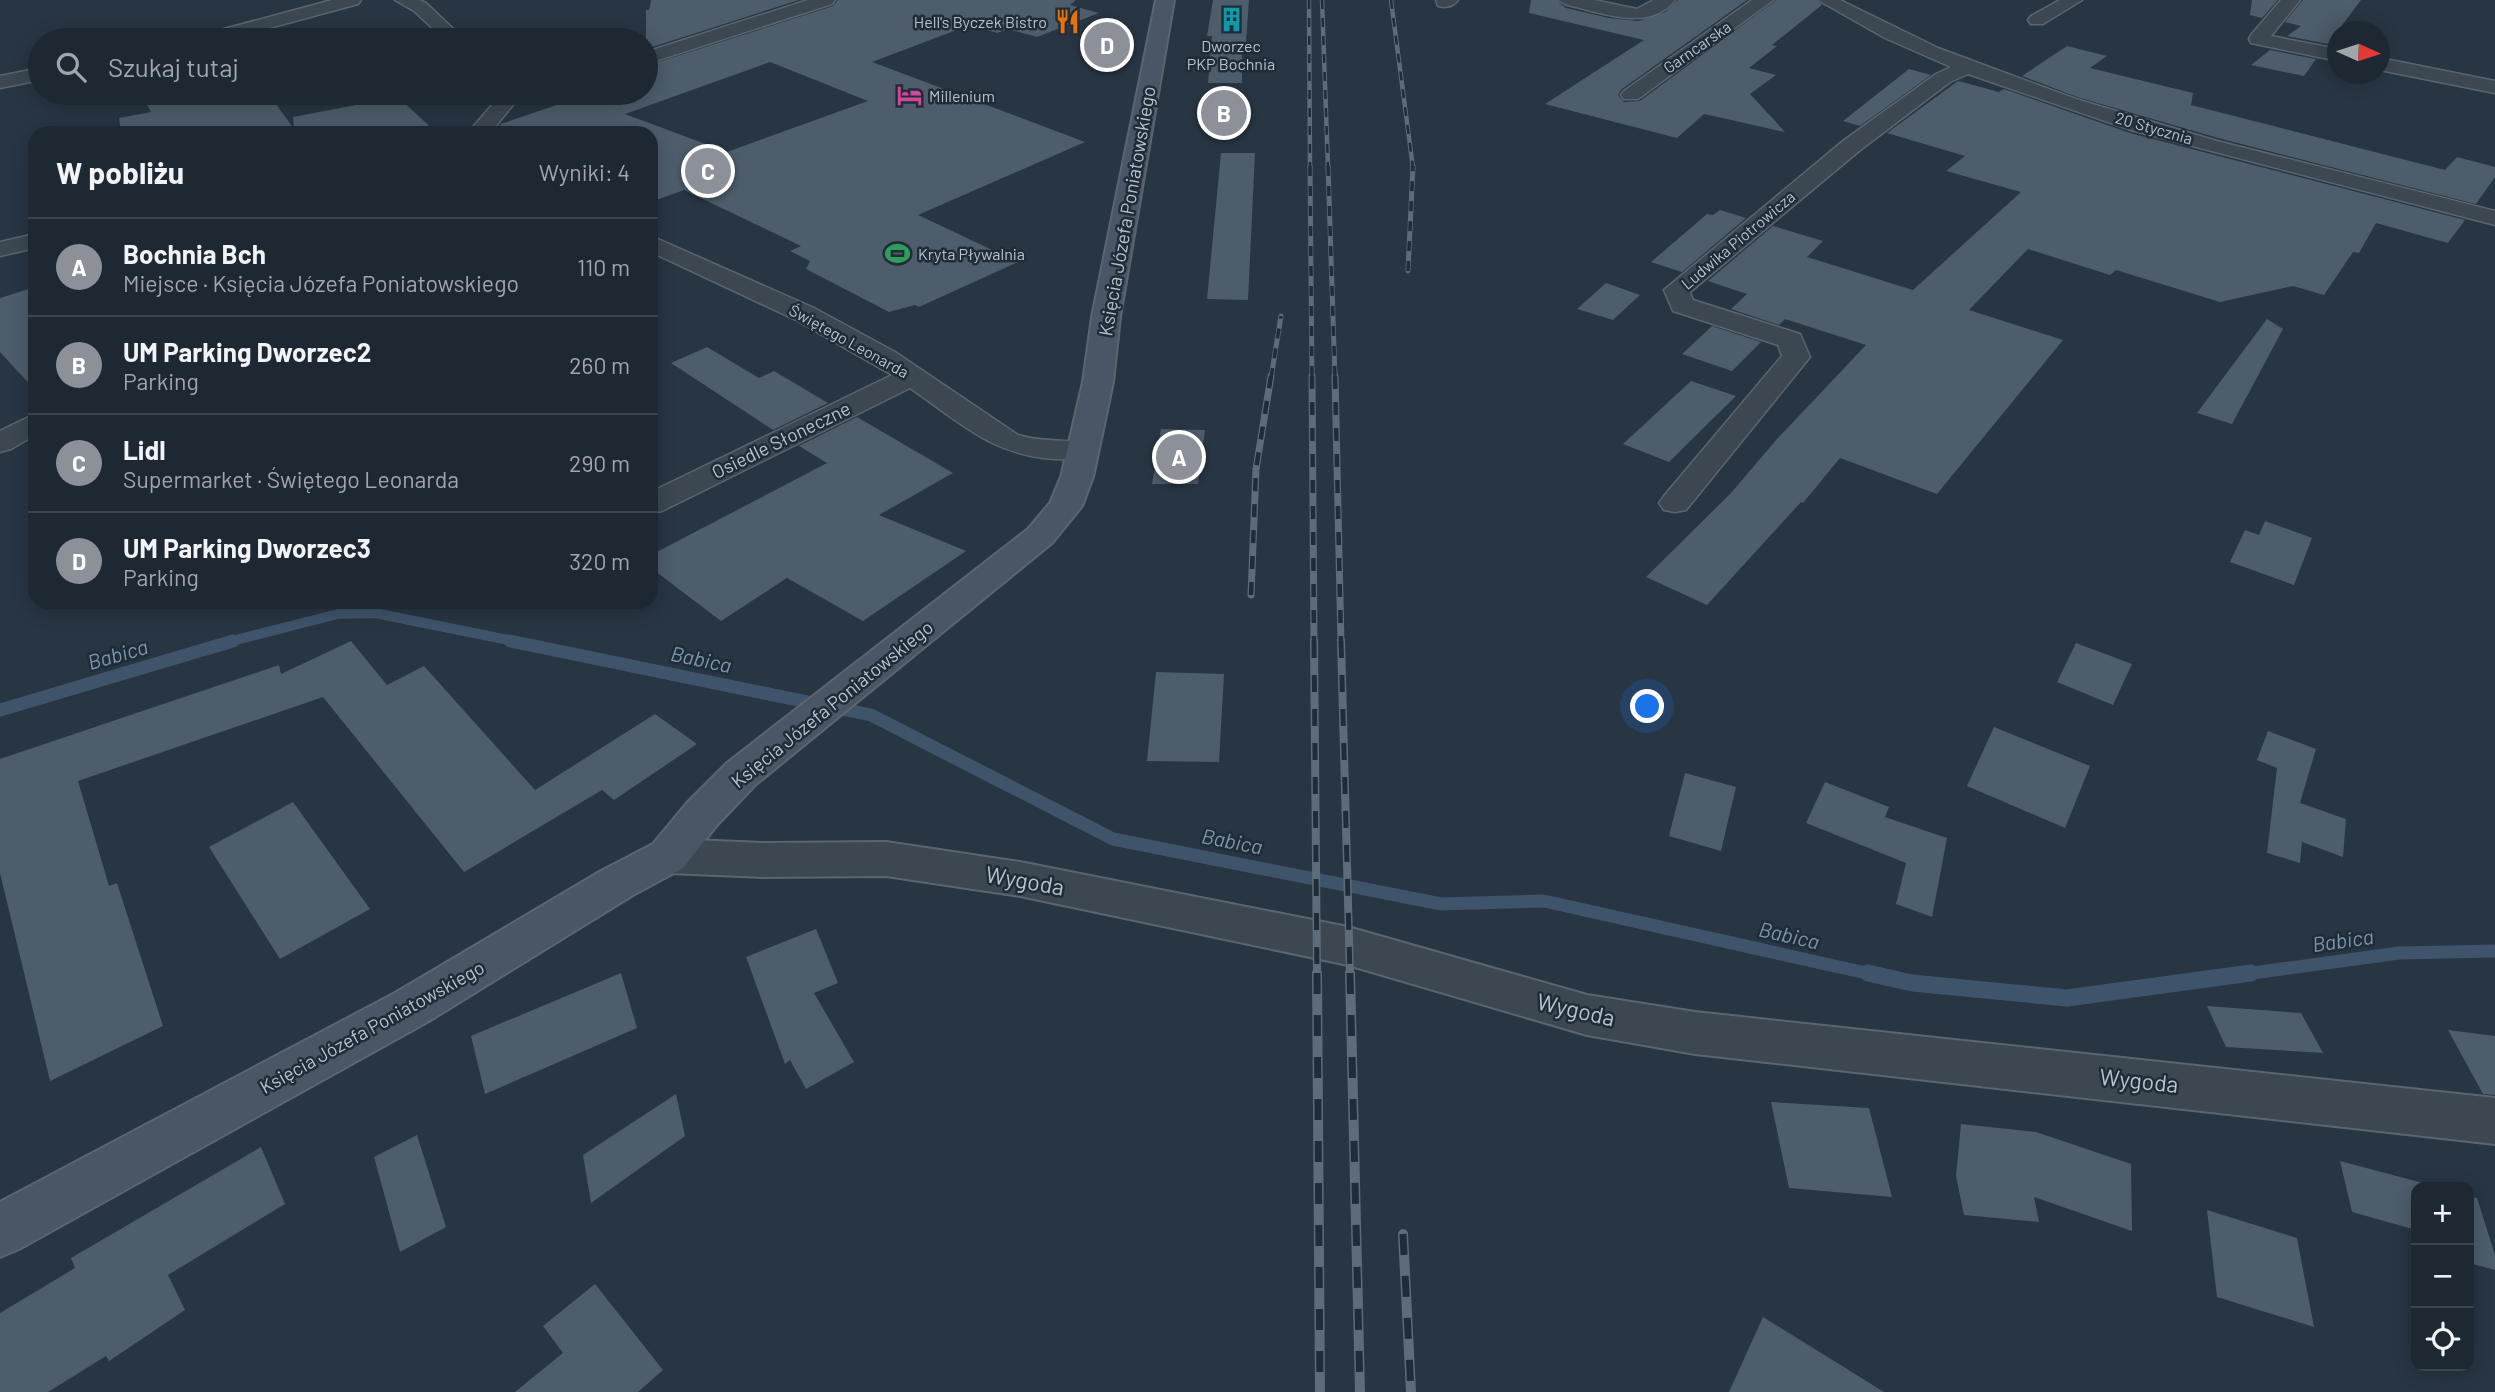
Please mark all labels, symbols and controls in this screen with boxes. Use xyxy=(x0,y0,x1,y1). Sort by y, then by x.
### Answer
building icon: Dworzec PKP Bochnia xyxy=(1217,6,1245,34)
restaurant icon: Hell's Byczek Bistro xyxy=(1053,8,1081,36)
place label: Hell's Byczek Bistro xyxy=(914,12,1047,31)
street label: Garncarska xyxy=(1659,16,1734,77)
pin: D xyxy=(1084,19,1130,71)
north arrow xyxy=(2327,21,2390,84)
search box xyxy=(28,28,658,105)
place label: Dworzec PKP Bochnia xyxy=(1187,36,1275,73)
icon: search xyxy=(52,48,90,86)
text: Szukaj tutaj xyxy=(108,51,239,82)
hotel icon: Millenium xyxy=(895,82,923,110)
street label: Księcia Józefa Poniatowskiego xyxy=(1093,84,1160,338)
place label: Millenium xyxy=(929,86,995,105)
pin: B xyxy=(1201,87,1247,139)
street label: 20 Stycznia xyxy=(2113,107,2195,148)
pin: C xyxy=(685,145,731,197)
text: W pobliżu xyxy=(56,154,184,190)
text: Wyniki: 4 xyxy=(539,158,630,186)
street label: Ludwika Piotrowicza xyxy=(1677,186,1798,293)
text: Bochnia Bch xyxy=(123,238,266,269)
sports icon: Kryta Pływalnia xyxy=(884,240,912,268)
place label: Kryta Pływalnia xyxy=(918,244,1025,263)
text: A xyxy=(71,253,87,281)
text: 110 m xyxy=(577,253,630,281)
text: Miejsce · Księcia Józefa Poniatowskiego xyxy=(123,269,519,297)
street label: Świętego Leonarda xyxy=(786,300,912,381)
text: UM Parking Dworzec2 xyxy=(123,336,371,367)
text: B xyxy=(72,351,86,379)
text: 260 m xyxy=(569,351,630,379)
text: Parking xyxy=(123,367,199,395)
street label: Osiedle Słoneczne xyxy=(708,396,854,483)
pin: A xyxy=(1156,431,1202,483)
text: Lidl xyxy=(123,434,166,465)
text: C xyxy=(72,449,86,477)
text: 290 m xyxy=(569,449,630,477)
text: Supermarket · Świętego Leonarda xyxy=(123,465,459,493)
text: UM Parking Dworzec3 xyxy=(123,532,371,563)
text: D xyxy=(72,547,86,575)
text: 320 m xyxy=(569,547,630,575)
text: Parking xyxy=(123,563,199,591)
street label: Księcia Józefa Poniatowskiego xyxy=(726,615,937,792)
water label: Babica xyxy=(85,633,151,674)
water label: Babica xyxy=(669,640,734,677)
your location xyxy=(1630,689,1664,723)
water label: Babica xyxy=(1200,822,1265,859)
street label: Wygoda xyxy=(984,859,1067,901)
water label: Babica xyxy=(1757,915,1822,954)
water label: Babica xyxy=(2311,923,2375,956)
street label: Księcia Józefa Poniatowskiego xyxy=(255,955,488,1098)
street label: Wygoda xyxy=(1534,986,1618,1032)
street label: Wygoda xyxy=(2098,1062,2180,1098)
map controls xyxy=(2411,1182,2474,1371)
button: + xyxy=(2411,1182,2474,1245)
button: − xyxy=(2411,1245,2474,1308)
button: locate xyxy=(2411,1308,2474,1371)

